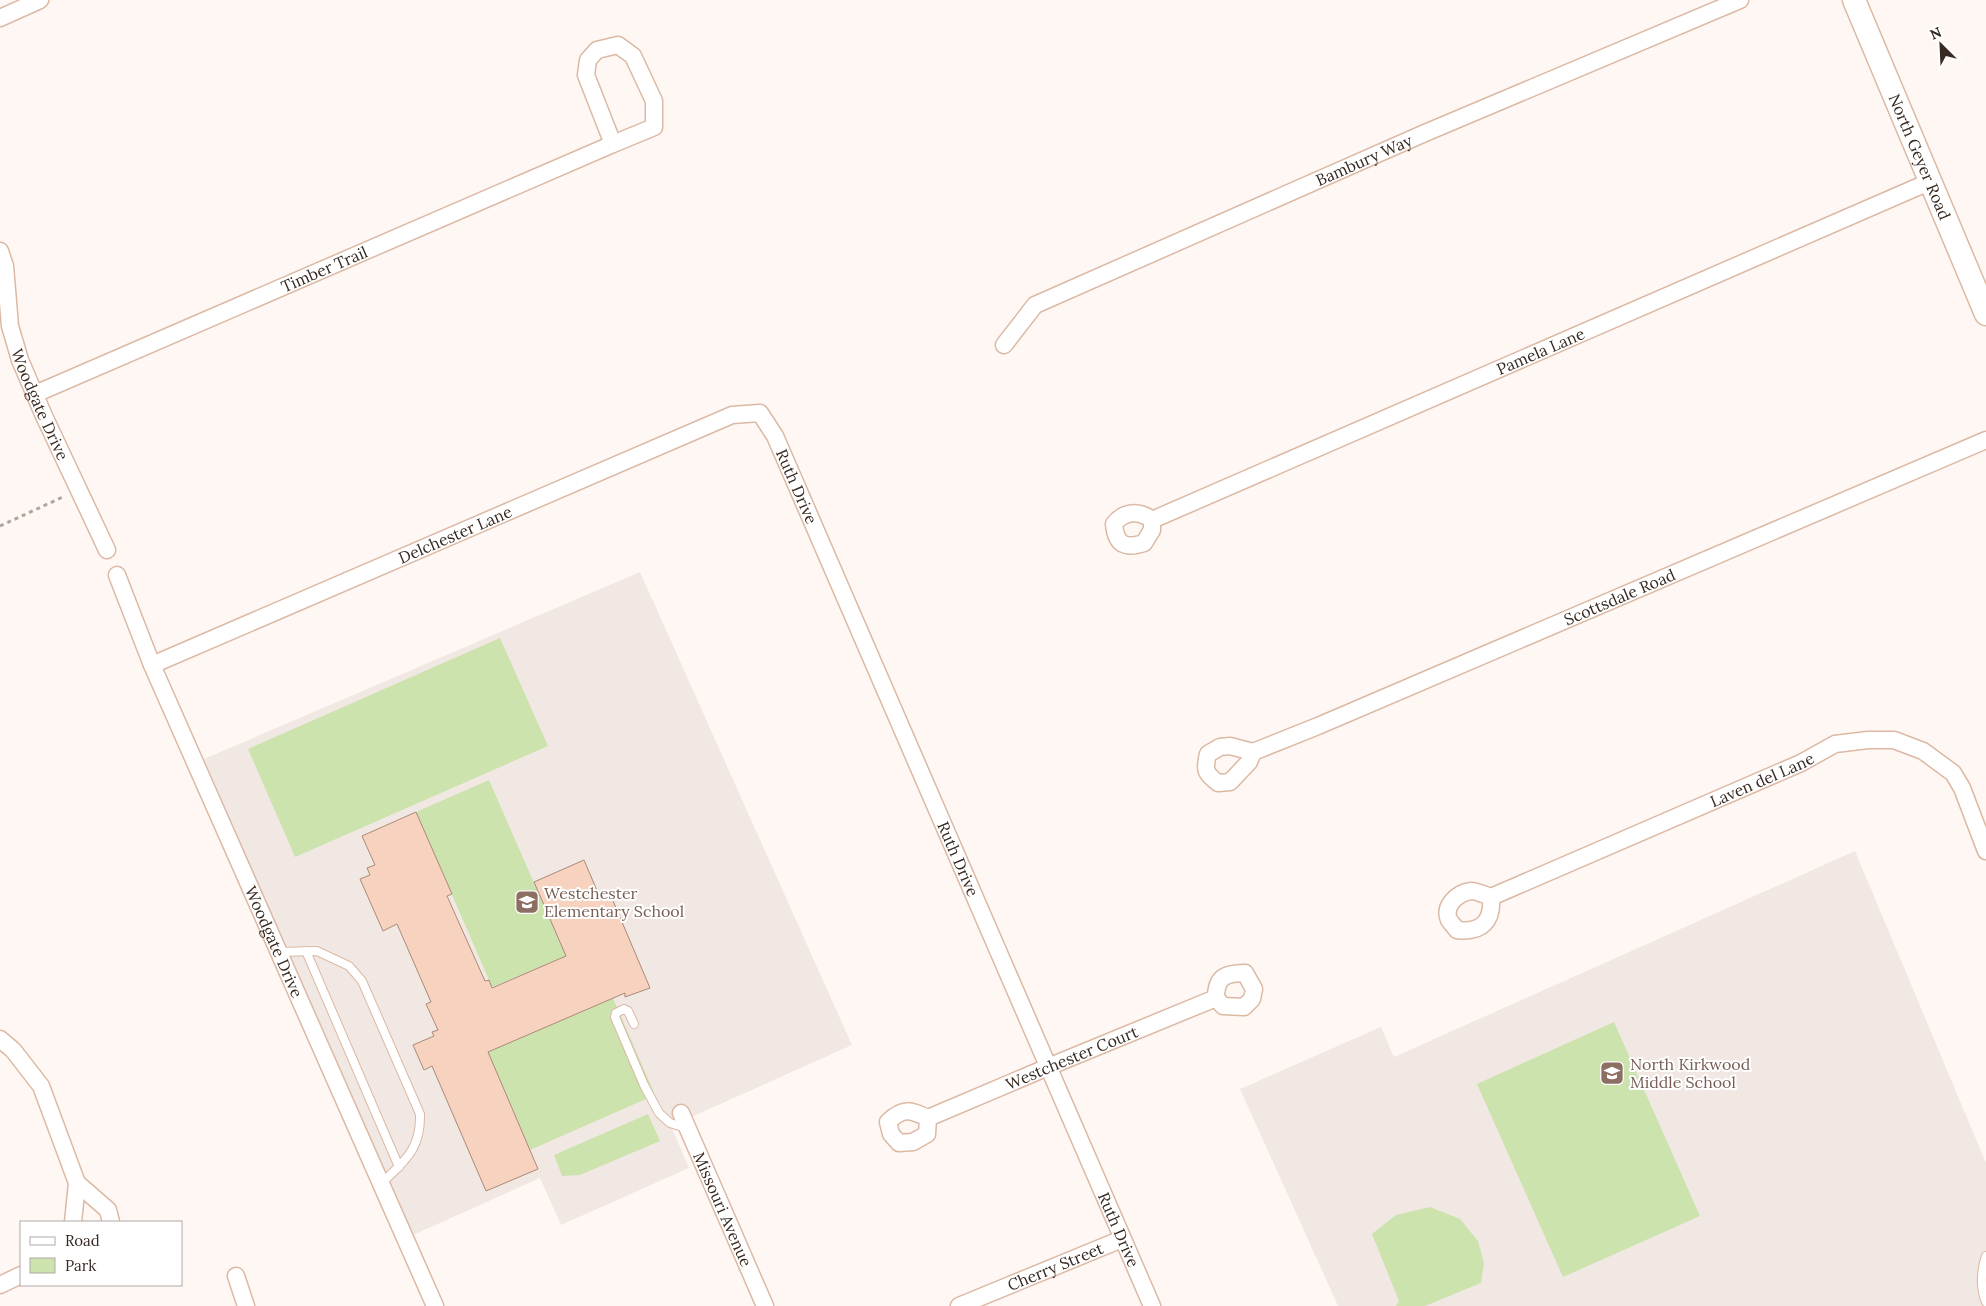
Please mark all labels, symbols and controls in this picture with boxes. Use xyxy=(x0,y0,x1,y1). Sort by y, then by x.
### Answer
north arrow xyxy=(1916,20,1966,70)
text: N xyxy=(1927,23,1944,44)
street label: North Geyer Road xyxy=(1885,91,1955,223)
street label: Bambury Way xyxy=(1313,130,1416,190)
street label: Timber Trail xyxy=(278,241,370,296)
street label: Pamela Lane xyxy=(1493,323,1588,379)
street label: Woodgate Drive xyxy=(7,346,73,464)
street label: Ruth Drive xyxy=(772,446,822,527)
street label: Delchester Lane xyxy=(395,501,515,568)
street label: Scottsdale Road xyxy=(1561,564,1679,630)
street label: Laven del Lane xyxy=(1707,748,1818,811)
street label: Ruth Drive xyxy=(933,818,983,900)
street label: Woodgate Drive xyxy=(241,883,308,1001)
place label: Westchester Elementary School xyxy=(544,883,684,921)
school or university icon: Westchester Elementary School xyxy=(514,889,540,915)
street label: Westchester Court xyxy=(1003,1021,1141,1094)
place label: North Kirkwood Middle School xyxy=(1630,1054,1751,1092)
school or university icon: North Kirkwood Middle School xyxy=(1599,1060,1625,1086)
street label: Missouri Avenue xyxy=(689,1149,757,1270)
street label: Ruth Drive xyxy=(1094,1189,1144,1270)
legend xyxy=(20,1221,182,1286)
text: Road xyxy=(65,1231,100,1250)
street label: Cherry Street xyxy=(1004,1238,1107,1295)
text: Park xyxy=(65,1256,96,1275)

